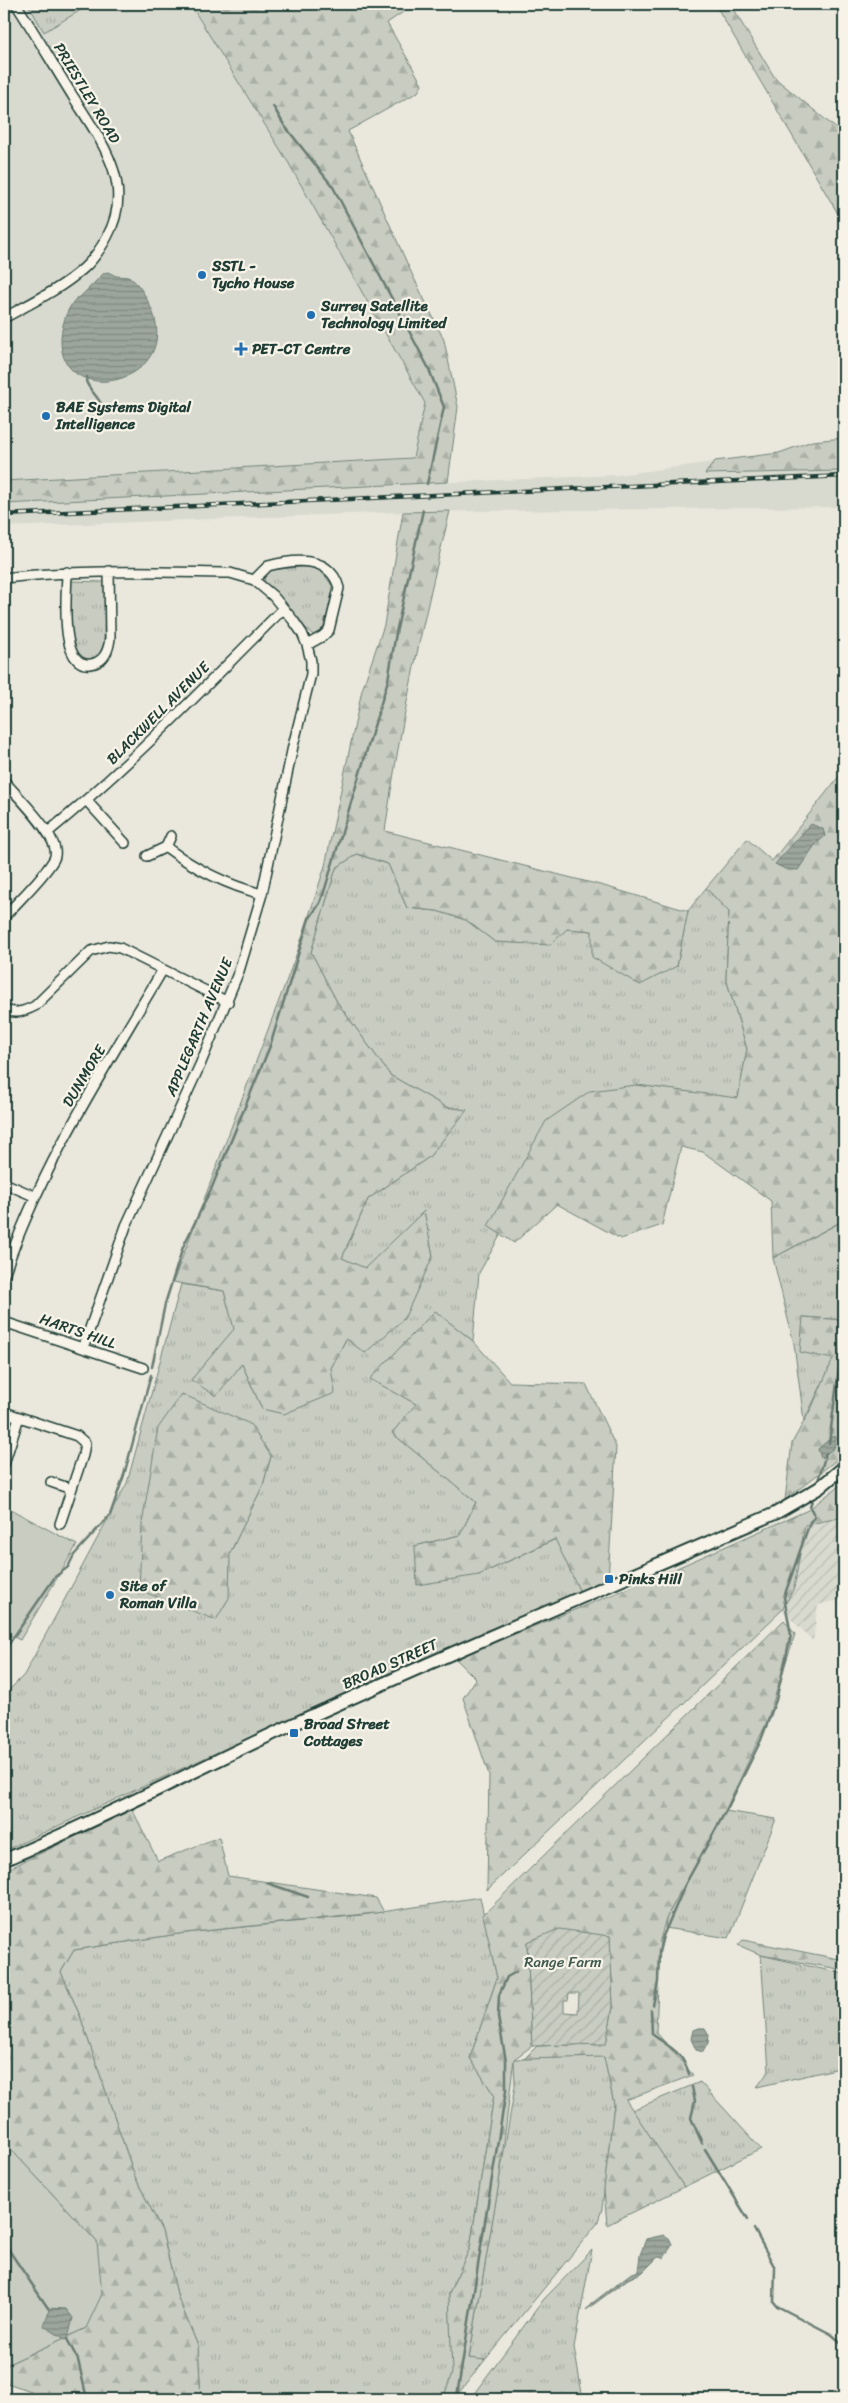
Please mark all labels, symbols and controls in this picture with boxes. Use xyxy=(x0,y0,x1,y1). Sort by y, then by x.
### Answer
street label: PRIESTLEY ROAD xyxy=(47,38,127,149)
place label: SSTL - Tycho House xyxy=(211,253,295,296)
marker: SSTL - Tycho House xyxy=(196,269,208,281)
place label: Surrey Satellite Technology Limited xyxy=(320,293,448,336)
marker: Surrey Satellite Technology Limited xyxy=(305,309,317,321)
place label: PET-CT Centre xyxy=(252,336,351,362)
marker: PET-CT Centre xyxy=(234,342,248,356)
place label: BAE Systems Digital Intelligence xyxy=(55,394,192,437)
marker: BAE Systems Digital Intelligence xyxy=(40,410,52,422)
street label: BLACKWELL AVENUE xyxy=(100,654,217,771)
street label: APPLEGARTH AVENUE xyxy=(158,952,241,1101)
street label: DUNMORE xyxy=(55,1038,114,1112)
street label: HARTS HILL xyxy=(36,1306,120,1356)
place label: Pinks Hill xyxy=(619,1566,682,1592)
place label: Site of Roman Villa xyxy=(119,1573,197,1616)
marker: Pinks Hill xyxy=(603,1573,615,1585)
marker: Site of Roman Villa xyxy=(104,1589,116,1601)
street label: BROAD STREET xyxy=(338,1631,443,1697)
place label: Broad Street Cottages xyxy=(303,1711,390,1754)
marker: Broad Street Cottages xyxy=(288,1727,300,1739)
park label: Range Farm xyxy=(524,1949,602,1975)

